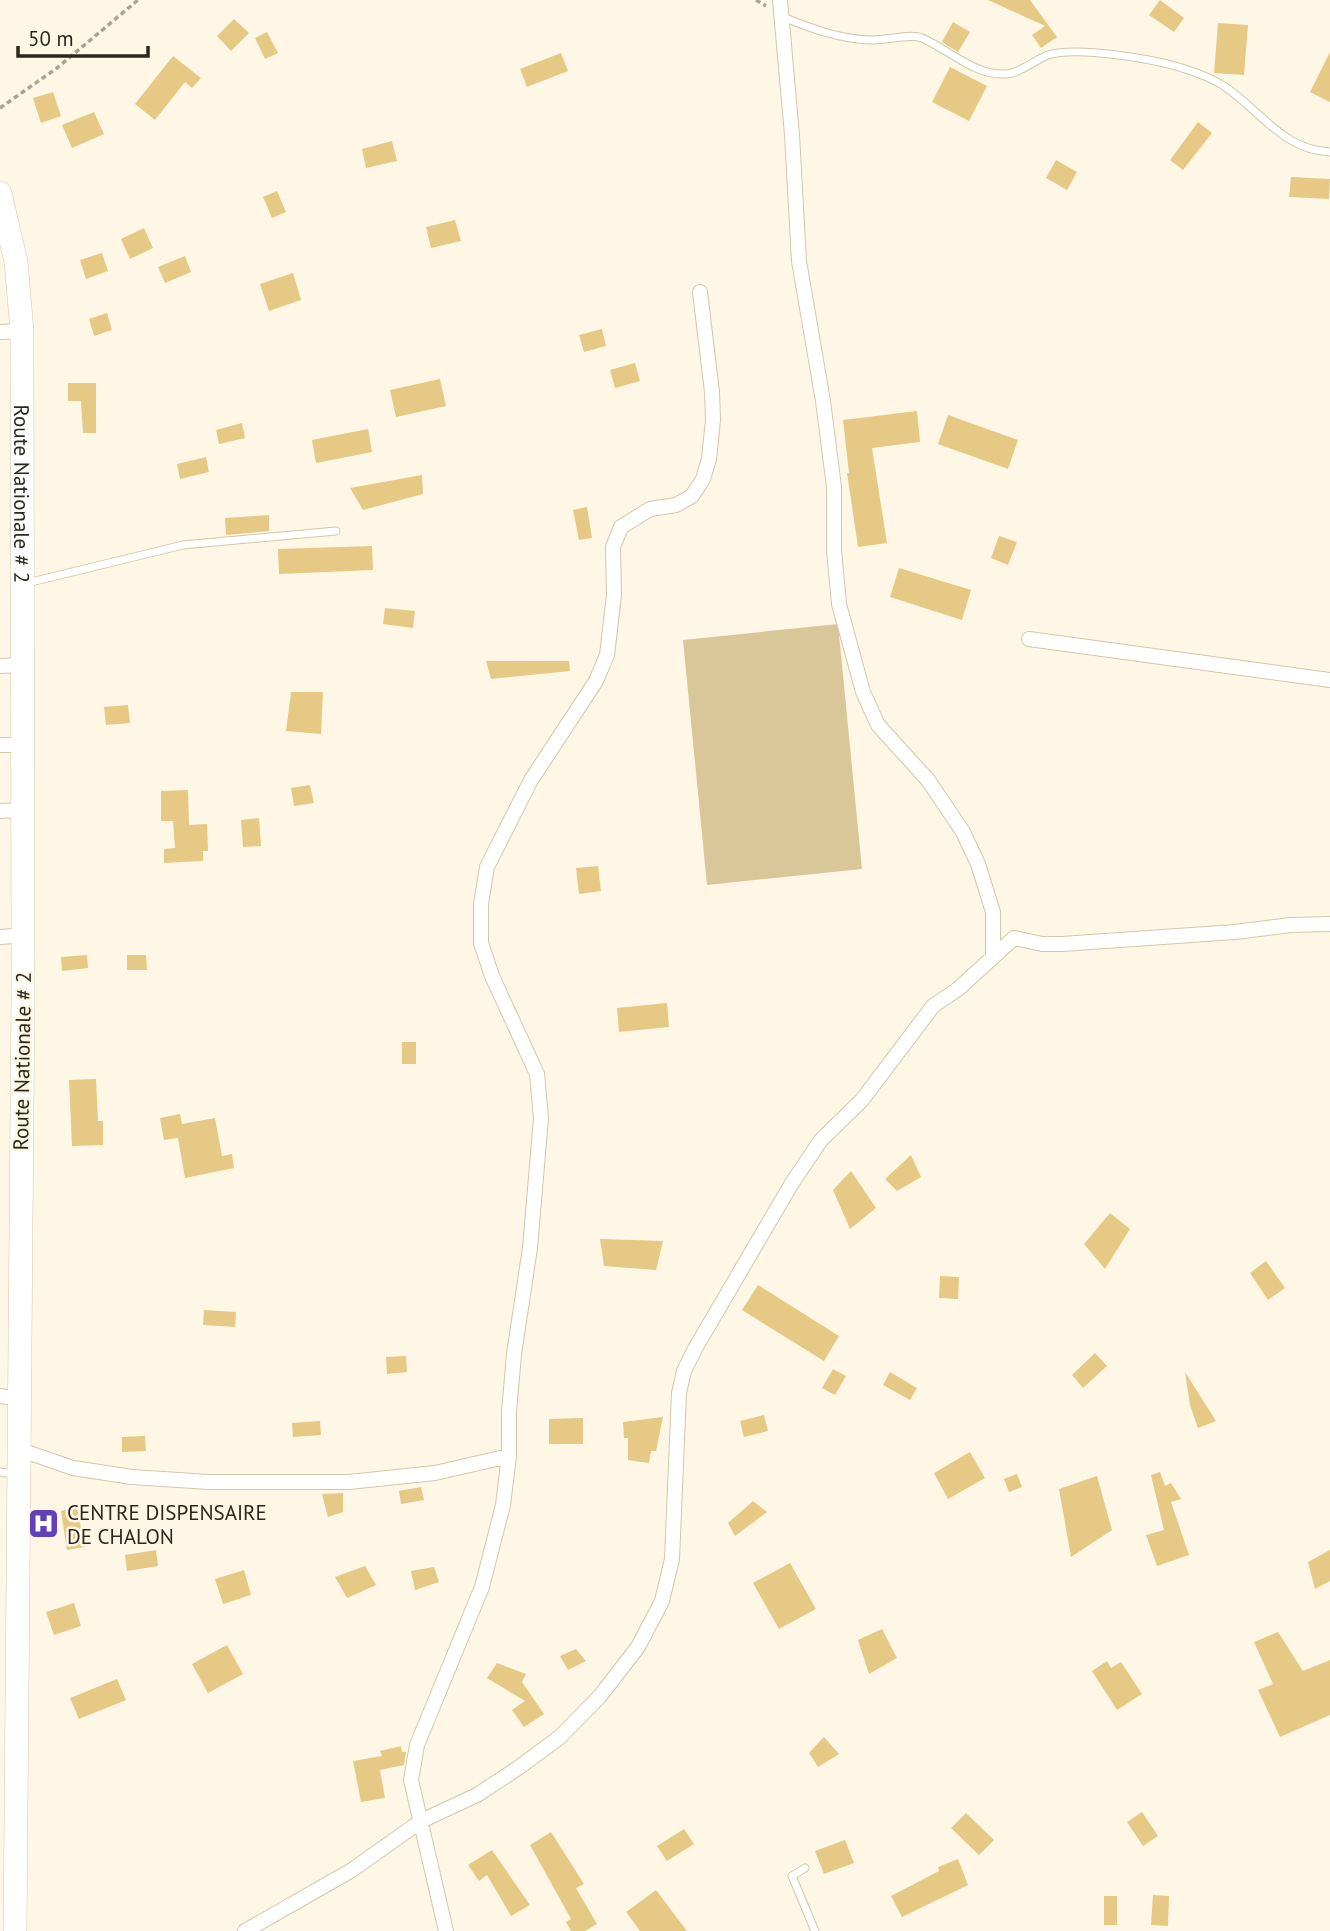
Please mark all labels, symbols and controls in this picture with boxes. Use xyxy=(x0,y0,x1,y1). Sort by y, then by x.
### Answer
scale bar xyxy=(18,14,147,58)
text: 50 m xyxy=(28,25,74,52)
street label: Route Nationale # 2 xyxy=(9,405,36,583)
street label: Route Nationale # 2 xyxy=(7,971,37,1151)
place label: CENTRE DISPENSAIRE DE CHALON xyxy=(67,1499,267,1550)
hospital icon: CENTRE DISPENSAIRE DE CHALON xyxy=(27,1507,61,1541)

